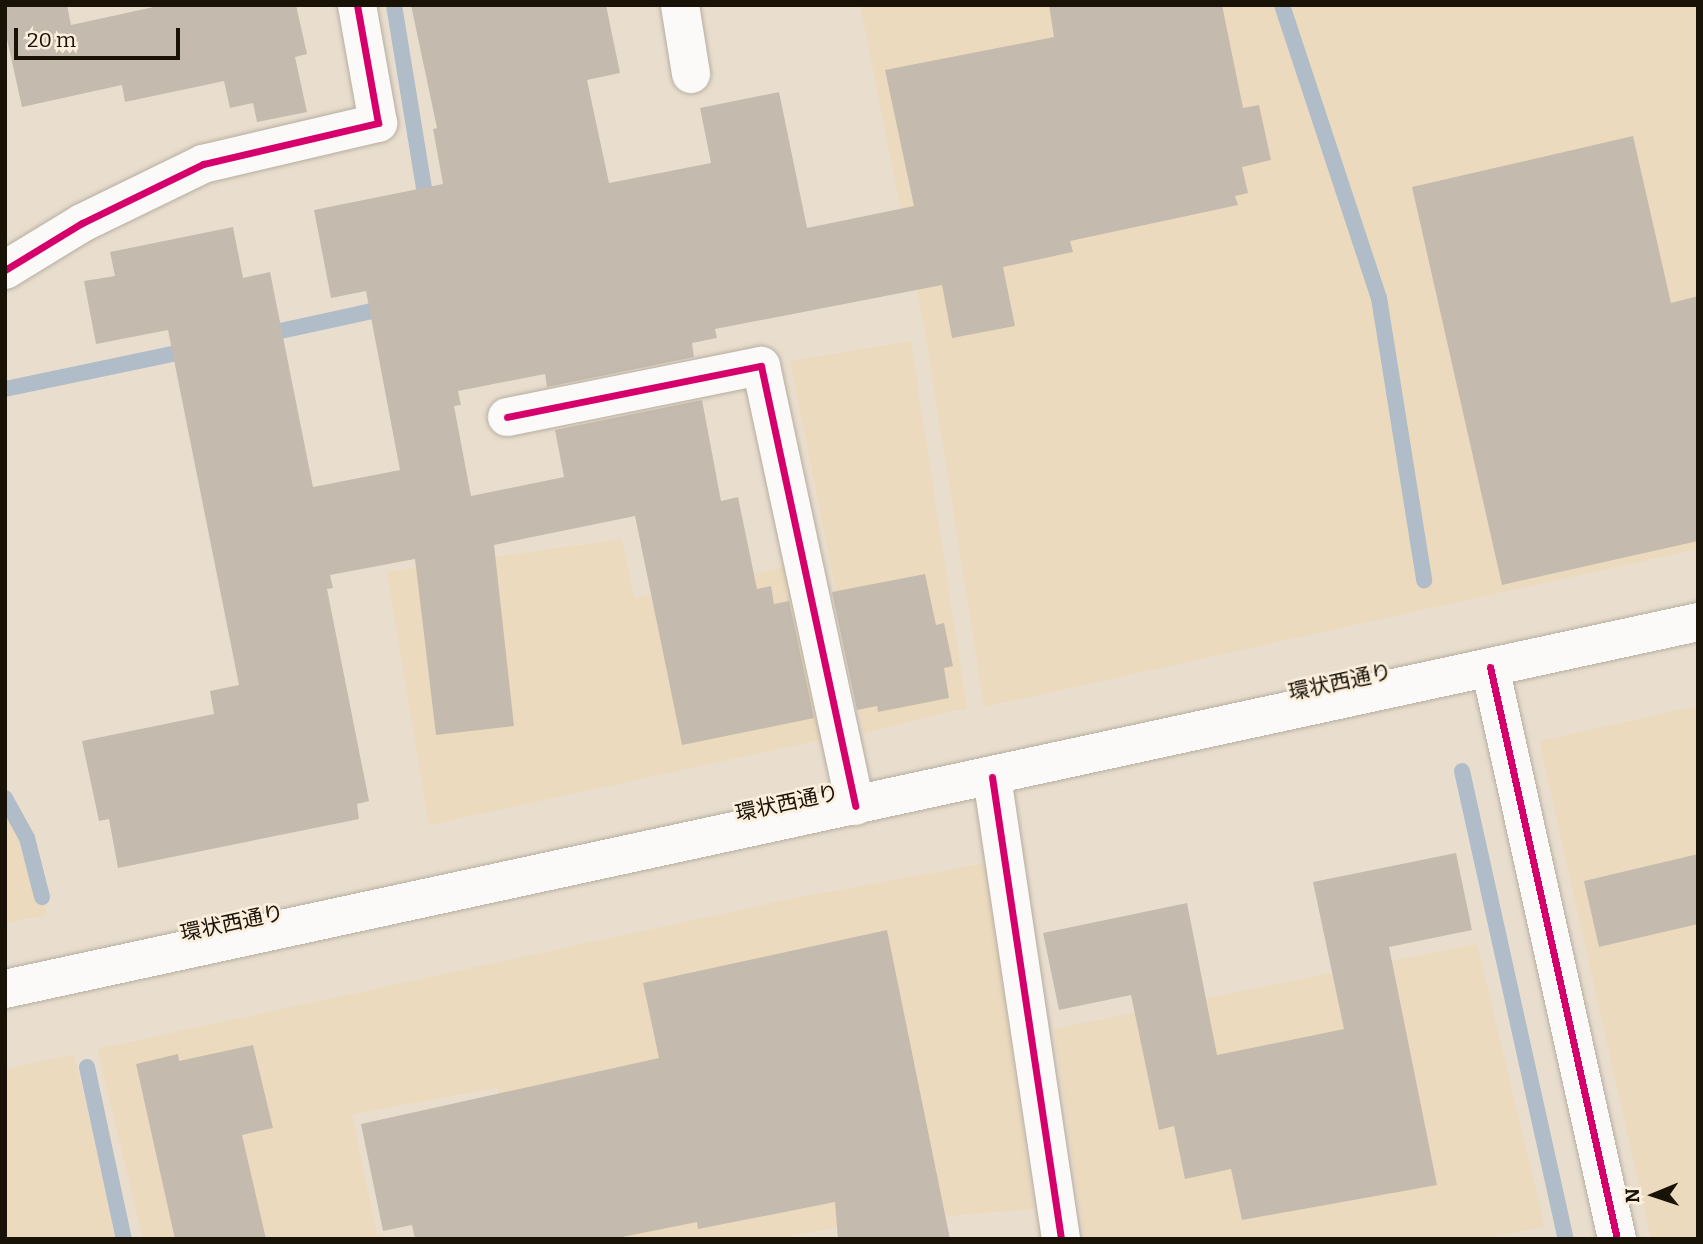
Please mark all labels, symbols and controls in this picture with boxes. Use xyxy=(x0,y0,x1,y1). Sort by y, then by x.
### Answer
scale bar xyxy=(18,14,184,58)
text: 20 m xyxy=(27,27,76,53)
street label: 環状西通り xyxy=(1286,659,1394,705)
street label: 環状西通り xyxy=(733,780,841,826)
street label: 環状西通り xyxy=(178,900,286,946)
north arrow xyxy=(1619,1160,1689,1230)
text: N xyxy=(1621,1188,1644,1203)

